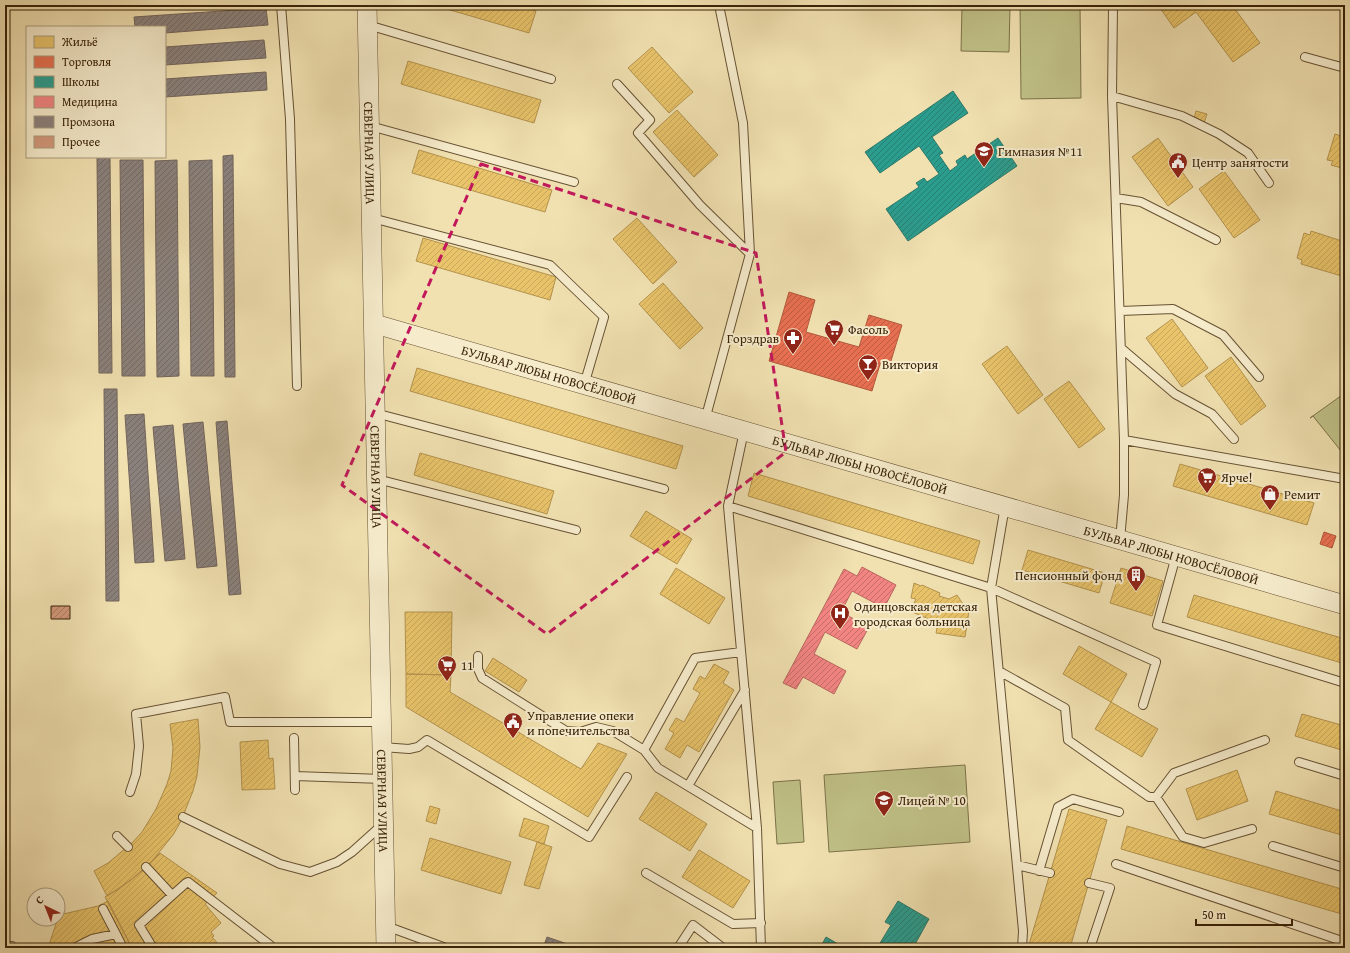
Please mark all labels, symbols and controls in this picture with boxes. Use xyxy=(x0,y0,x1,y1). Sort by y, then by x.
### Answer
legend xyxy=(26,26,166,158)
text: Жильё xyxy=(61,33,98,50)
text: Торговля xyxy=(62,53,111,70)
text: Школы xyxy=(62,73,100,90)
text: Медицина xyxy=(62,93,118,110)
street label: СЕВЕРНАЯ УЛИЦА xyxy=(359,101,381,205)
text: Промзона xyxy=(62,113,115,130)
text: Прочее xyxy=(62,133,100,150)
school or university icon: Гимназия №11 xyxy=(973,140,995,168)
place label: Гимназия №11 xyxy=(998,142,1083,161)
public building icon: Центр занятости xyxy=(1167,151,1189,179)
place label: Центр занятости xyxy=(1192,153,1289,172)
supermarket icon: Фасоль xyxy=(823,318,845,346)
place label: Фасоль xyxy=(848,320,888,339)
pharmacy icon: Горздрав xyxy=(782,327,804,355)
place label: Горздрав xyxy=(727,329,779,348)
street label: БУЛЬВАР ЛЮБЫ НОВОСЁЛОВОЙ xyxy=(459,340,639,409)
bar icon: Виктория xyxy=(857,353,879,381)
place label: Виктория xyxy=(882,355,939,374)
street label: СЕВЕРНАЯ УЛИЦА xyxy=(366,425,387,529)
street label: БУЛЬВАР ЛЮБЫ НОВОСЁЛОВОЙ xyxy=(770,430,950,499)
supermarket icon: Ярче! xyxy=(1196,466,1218,494)
place label: Ярче! xyxy=(1220,468,1252,487)
shop icon: Ремит xyxy=(1259,483,1281,511)
place label: Ремит xyxy=(1284,485,1321,504)
street label: БУЛЬВАР ЛЮБЫ НОВОСЁЛОВОЙ xyxy=(1082,520,1261,589)
building icon: Пенсионный фонд xyxy=(1125,564,1147,592)
place label: Пенсионный фонд xyxy=(1015,566,1122,585)
place label: Одинцовская детская городская больница xyxy=(854,597,978,631)
hospital icon: Одинцовская детская городская больница xyxy=(829,602,851,630)
supermarket icon: 11 xyxy=(436,654,458,682)
place label: 11 xyxy=(461,656,474,675)
place label: Управление опеки и попечительства xyxy=(527,706,634,740)
public building icon: Управление опеки и попечительства xyxy=(502,711,524,739)
street label: СЕВЕРНАЯ УЛИЦА xyxy=(373,749,394,853)
school or university icon: Лицей № 10 xyxy=(873,789,895,817)
place label: Лицей № 10 xyxy=(898,791,966,810)
north arrow xyxy=(26,887,66,927)
text: С xyxy=(31,892,47,908)
scale bar xyxy=(1196,901,1292,927)
text: 50 m xyxy=(1202,906,1226,923)

